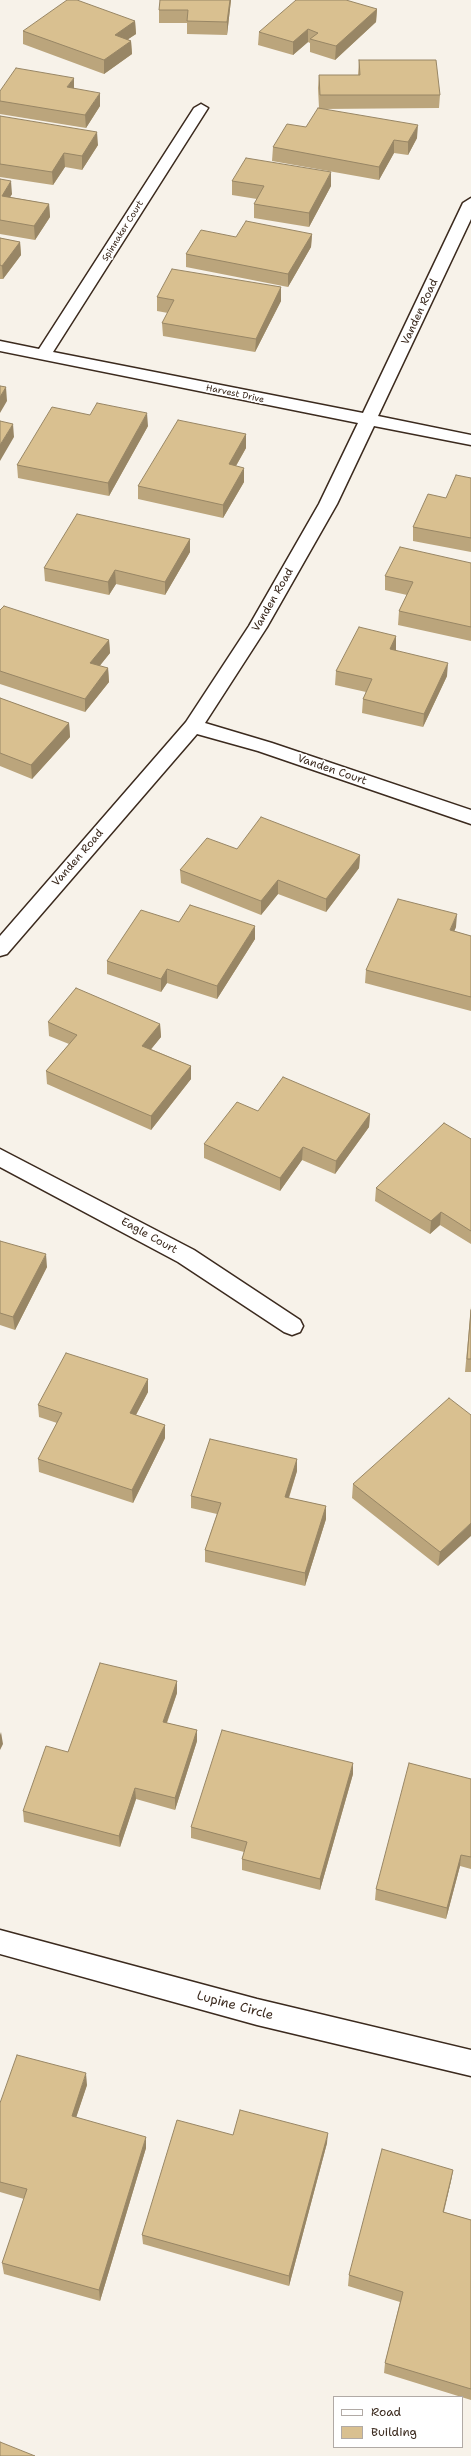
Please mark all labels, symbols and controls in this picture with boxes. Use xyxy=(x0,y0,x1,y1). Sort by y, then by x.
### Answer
street label: Spinnaker Court xyxy=(100,199,146,263)
street label: Vanden Road xyxy=(399,277,441,347)
street label: Harvest Drive xyxy=(205,383,265,405)
street label: Vanden Road xyxy=(250,566,296,634)
street label: Vanden Court xyxy=(296,752,368,788)
street label: Vanden Road xyxy=(50,827,106,889)
street label: Eagle Court xyxy=(119,1215,179,1257)
street label: Lupine Circle xyxy=(195,1988,275,2024)
legend xyxy=(333,2396,463,2448)
text: Road xyxy=(371,2404,401,2420)
text: Building xyxy=(371,2424,417,2440)

